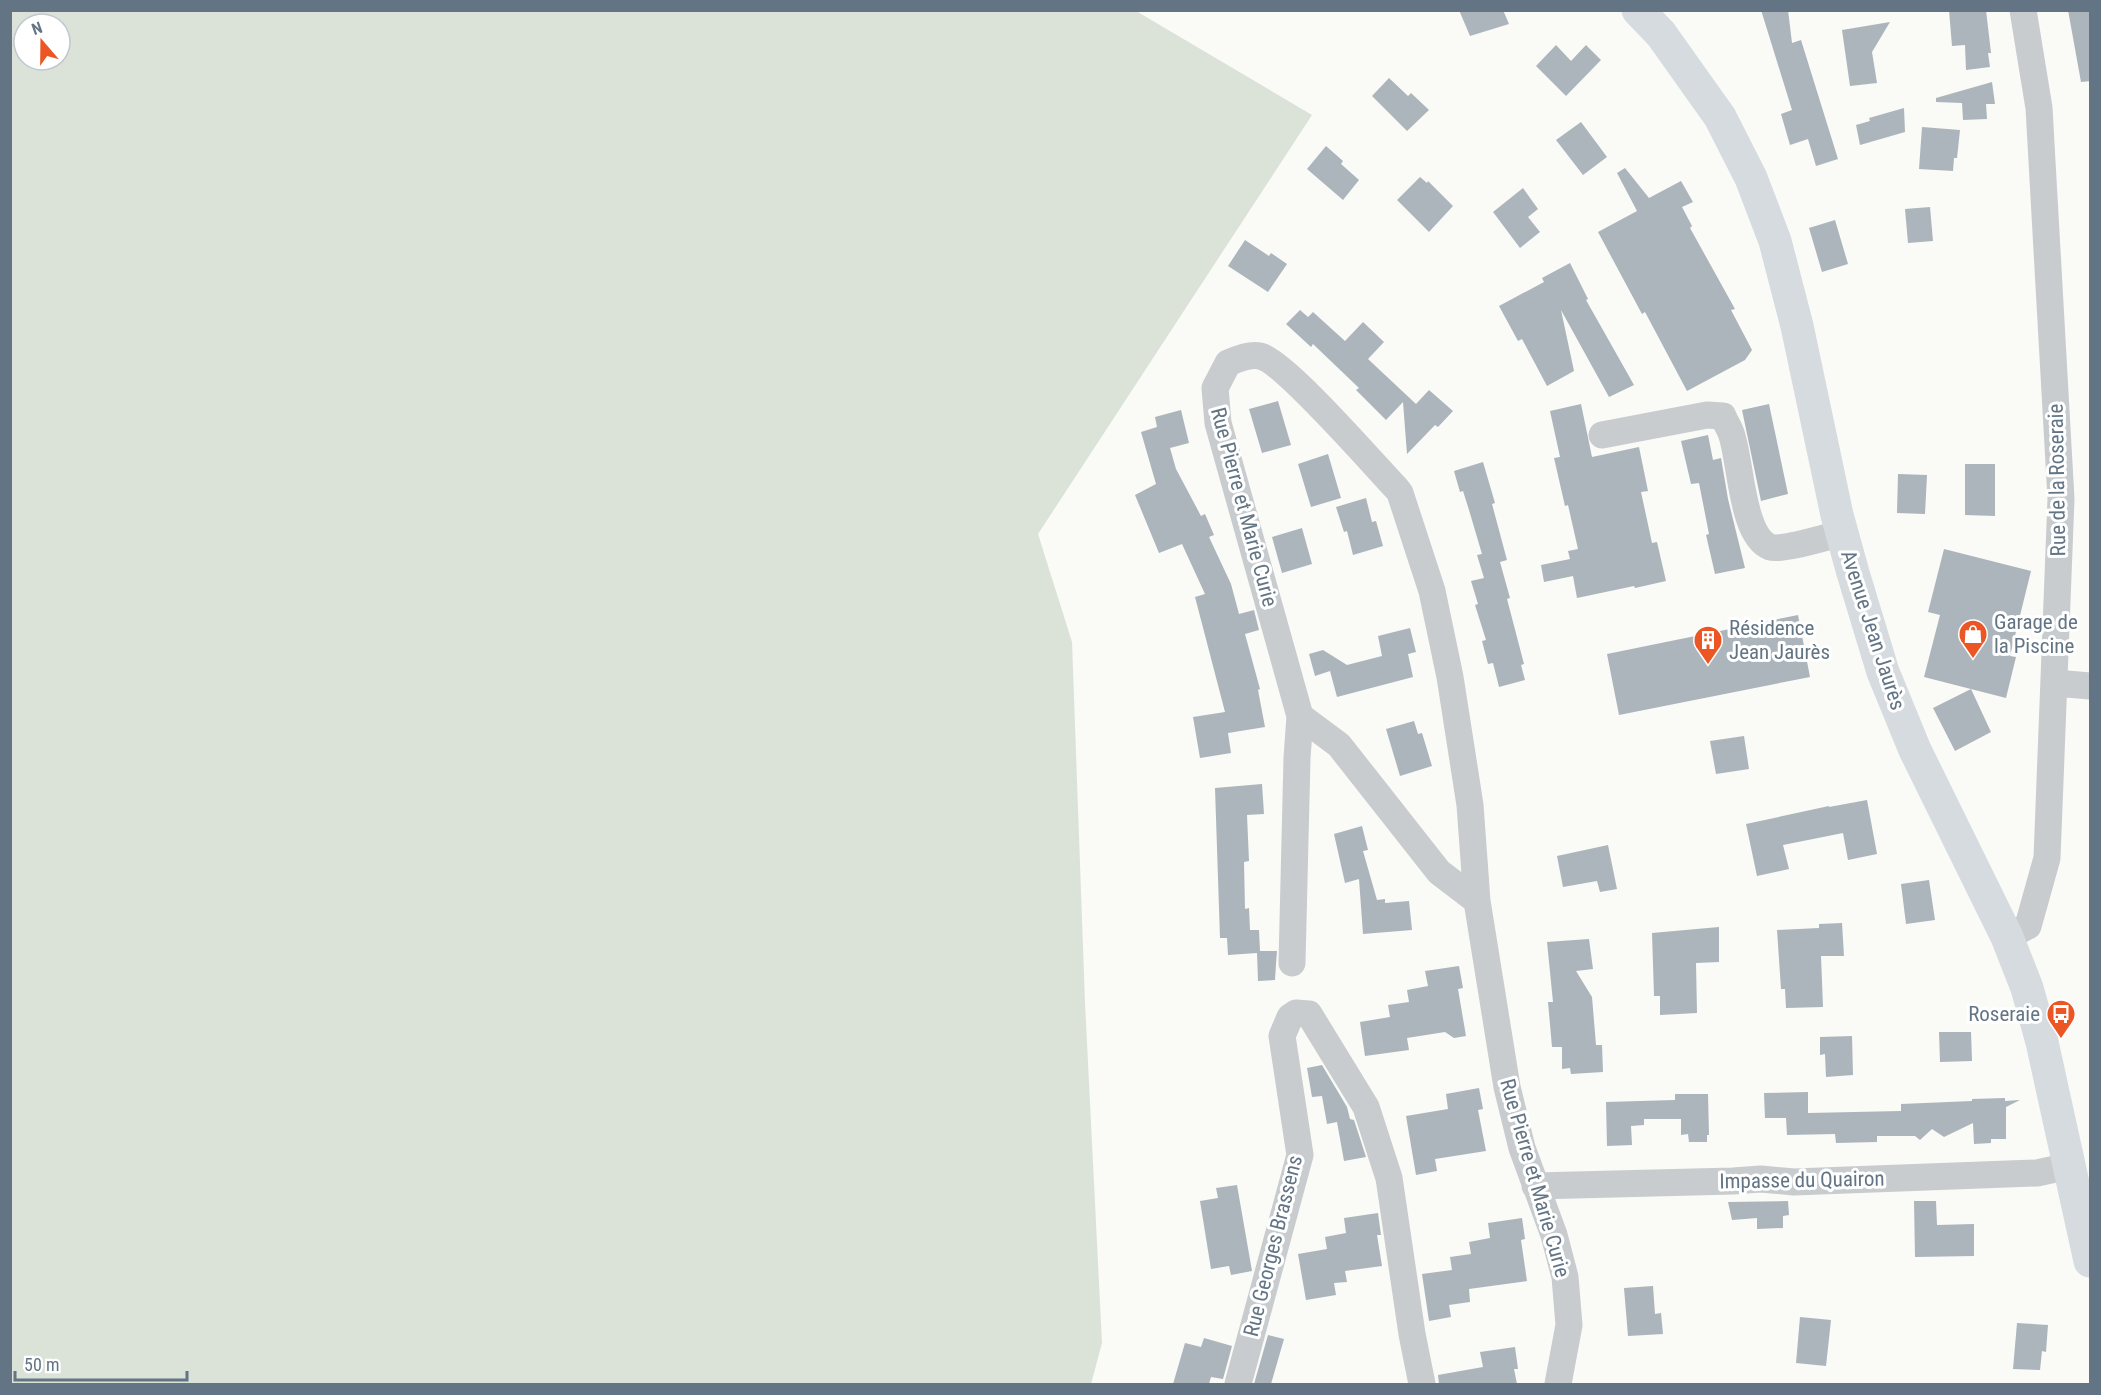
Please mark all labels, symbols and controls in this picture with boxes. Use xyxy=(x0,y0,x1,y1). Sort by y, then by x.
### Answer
north arrow xyxy=(12,12,72,72)
text: N xyxy=(29,18,45,39)
street label: Rue de la Roseraie xyxy=(2044,403,2070,556)
street label: Rue Pierre et Marie Curie xyxy=(1206,405,1282,609)
street label: Avenue Jean Jaurès xyxy=(1836,547,1910,713)
place label: Garage de la Piscine xyxy=(1994,610,2078,658)
place label: Résidence Jean Jaurès xyxy=(1729,616,1830,664)
shop icon: Garage de la Piscine xyxy=(1957,618,1989,660)
building icon: Résidence Jean Jaurès xyxy=(1692,624,1724,666)
bus stop icon: Roseraie xyxy=(2045,998,2077,1040)
place label: Roseraie xyxy=(1968,1002,2040,1026)
street label: Rue Pierre et Marie Curie xyxy=(1495,1076,1575,1280)
street label: Rue Georges Brassens xyxy=(1239,1153,1307,1339)
street label: Impasse du Quairon xyxy=(1719,1167,1885,1193)
scale bar xyxy=(15,1344,188,1382)
text: 50 m xyxy=(24,1354,59,1375)

